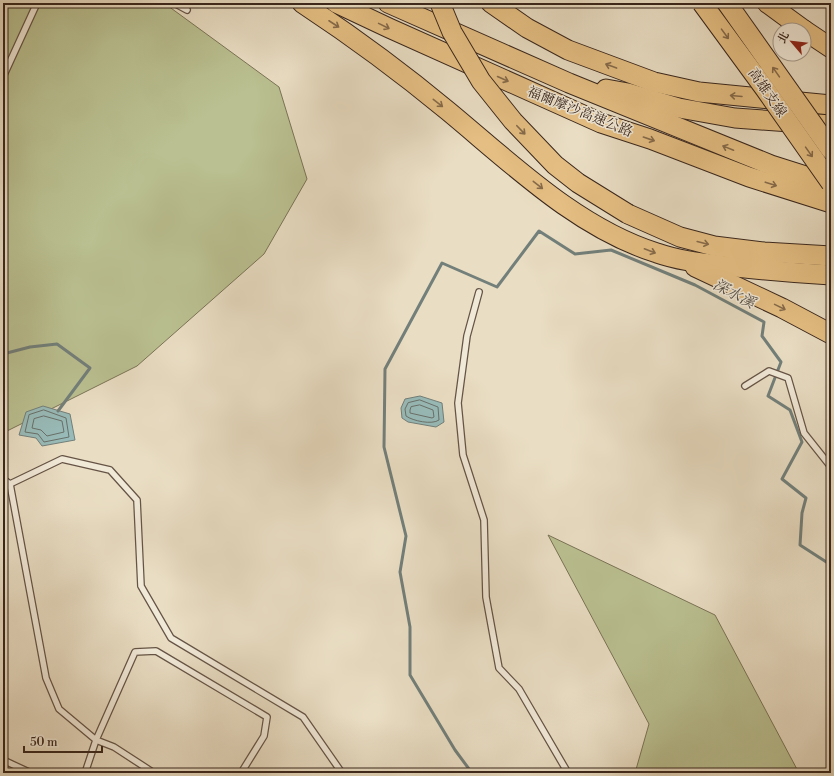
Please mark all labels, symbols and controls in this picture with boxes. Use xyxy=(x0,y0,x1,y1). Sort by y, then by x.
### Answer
one-way arrow xyxy=(329,20,340,28)
north arrow xyxy=(772,22,812,62)
one-way arrow xyxy=(378,23,390,30)
one-way arrow xyxy=(721,29,729,40)
text: 北 xyxy=(775,30,793,46)
one-way arrow xyxy=(605,62,617,70)
street label: 高雄支線 xyxy=(744,65,790,121)
one-way arrow xyxy=(772,67,780,78)
one-way arrow xyxy=(496,76,508,83)
street label: 福爾摩沙高速公路 xyxy=(525,83,635,141)
one-way arrow xyxy=(730,92,743,100)
one-way arrow xyxy=(432,99,443,107)
one-way arrow xyxy=(516,124,525,135)
one-way arrow xyxy=(642,136,655,143)
one-way arrow xyxy=(723,143,735,151)
one-way arrow xyxy=(805,146,813,157)
one-way arrow xyxy=(533,181,544,190)
one-way arrow xyxy=(764,181,777,188)
one-way arrow xyxy=(697,240,710,248)
one-way arrow xyxy=(644,247,656,255)
water label: 深水溪 xyxy=(710,275,760,314)
one-way arrow xyxy=(773,304,785,311)
scale bar xyxy=(24,728,102,754)
text: 50 m xyxy=(30,735,58,750)

